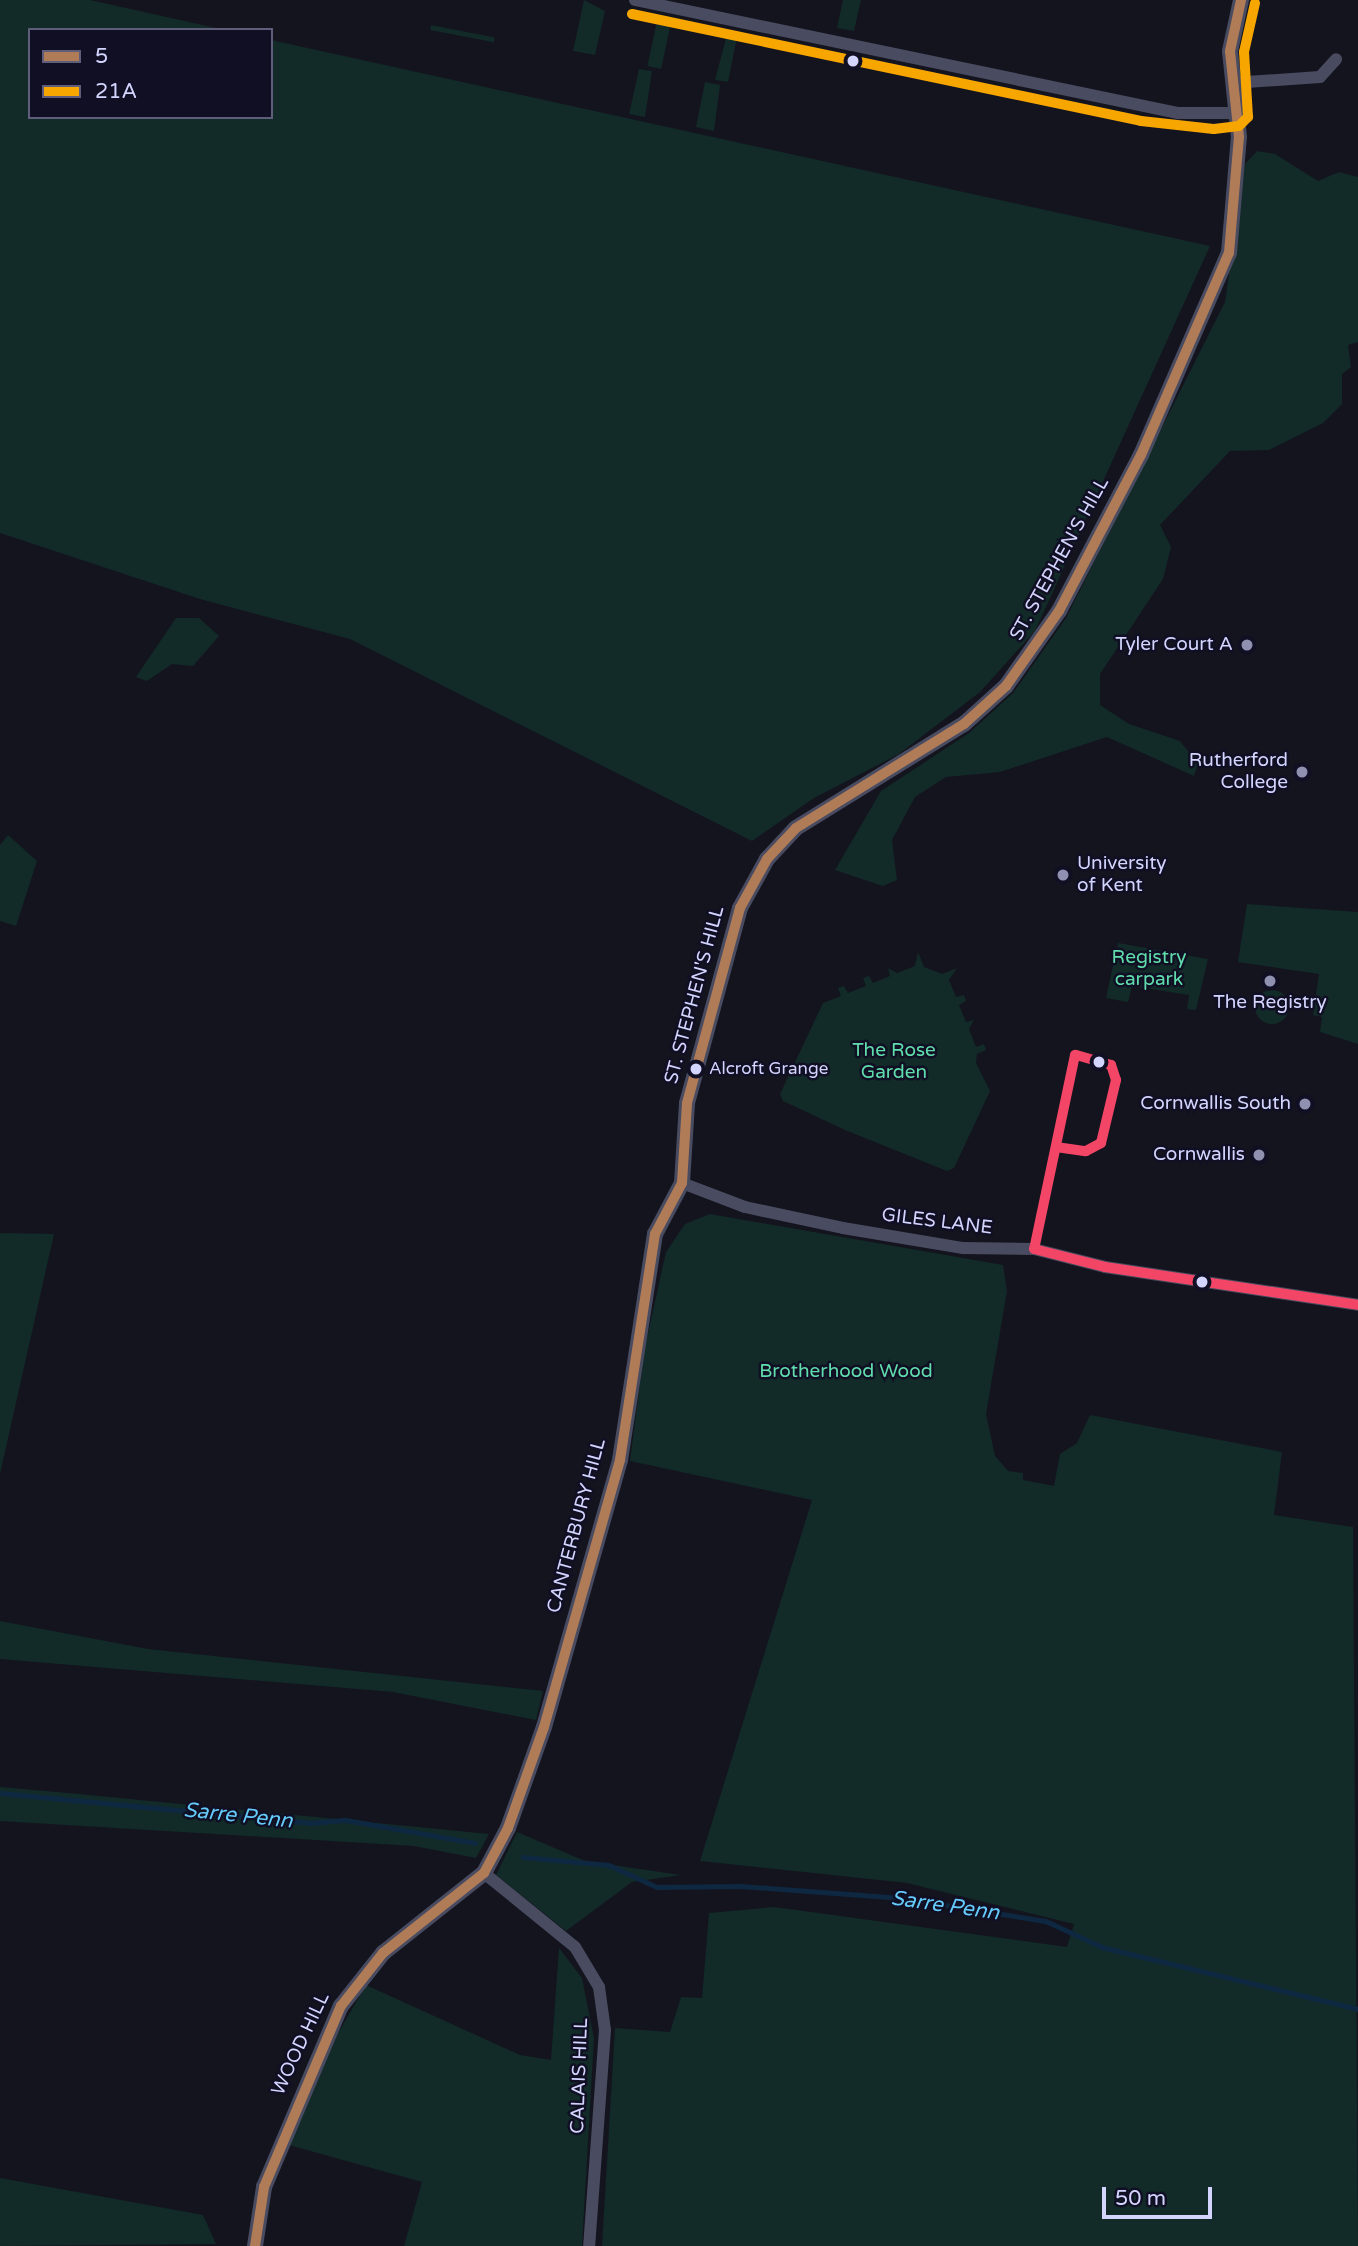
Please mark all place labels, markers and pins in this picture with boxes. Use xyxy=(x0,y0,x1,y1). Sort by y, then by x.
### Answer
unlabelled marker xyxy=(846,54,860,68)
place label: Tyler Court A xyxy=(1115,634,1233,656)
marker: Tyler Court A xyxy=(1239,637,1255,653)
place label: Rutherford College xyxy=(1189,750,1288,794)
marker: Rutherford College xyxy=(1294,764,1310,780)
place label: University of Kent xyxy=(1077,853,1167,897)
marker: University of Kent xyxy=(1055,867,1071,883)
marker: The Registry xyxy=(1262,973,1278,989)
place label: The Registry xyxy=(1213,992,1327,1014)
unlabelled marker xyxy=(1092,1055,1106,1069)
place label: Alcroft Grange xyxy=(709,1059,828,1079)
marker: Alcroft Grange xyxy=(689,1062,703,1076)
place label: Cornwallis South xyxy=(1140,1093,1291,1115)
marker: Cornwallis South xyxy=(1297,1096,1313,1112)
place label: Cornwallis xyxy=(1153,1144,1245,1166)
marker: Cornwallis xyxy=(1251,1147,1267,1163)
unlabelled marker xyxy=(1195,1275,1209,1289)

